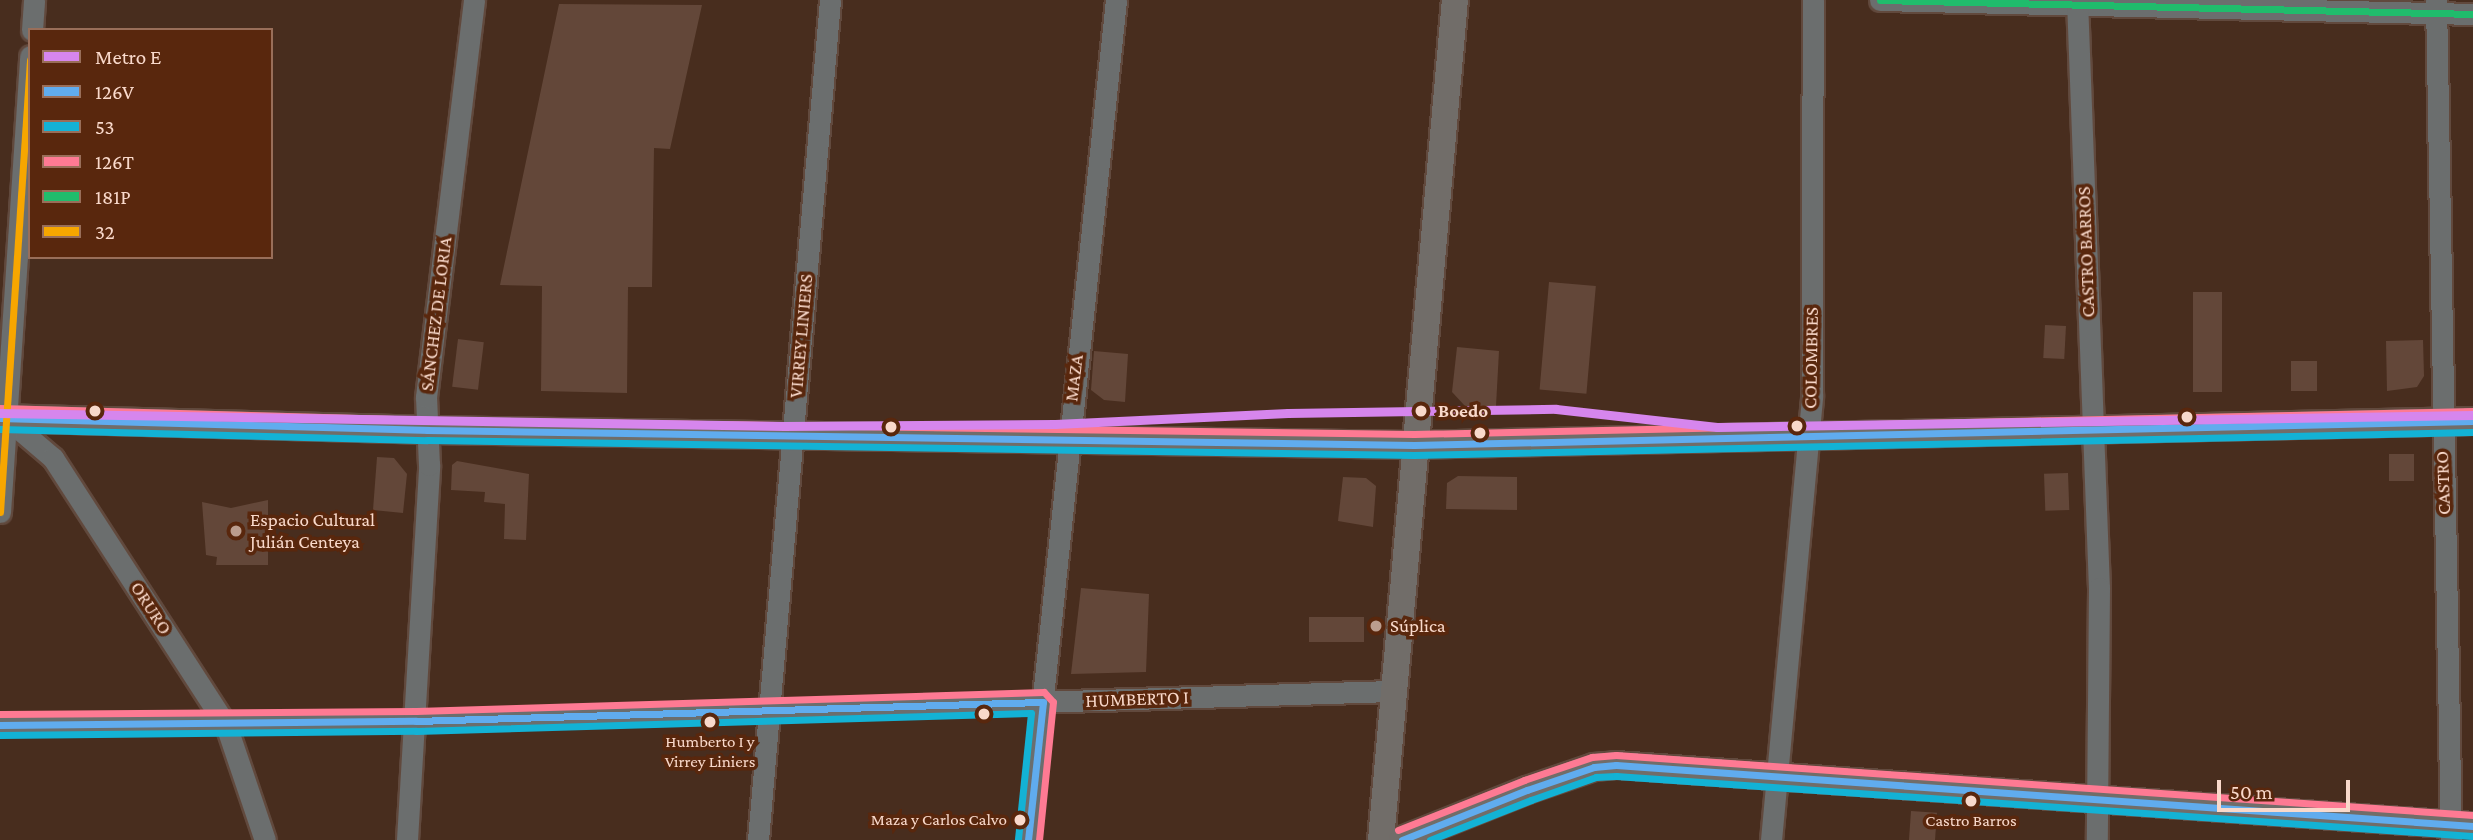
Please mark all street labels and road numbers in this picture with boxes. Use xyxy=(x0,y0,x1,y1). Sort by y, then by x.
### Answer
street label: CASTRO BARROS xyxy=(2072,186,2100,318)
street label: SÁNCHEZ DE LORIA xyxy=(415,236,457,392)
street label: VIRREY LINIERS xyxy=(784,273,818,399)
street label: COLOMBRES xyxy=(1799,307,1823,409)
street label: MAZA xyxy=(1060,353,1088,403)
street label: CASTRO xyxy=(2430,451,2456,515)
street label: ORURO xyxy=(126,577,176,639)
street label: HUMBERTO I xyxy=(1085,686,1189,712)

